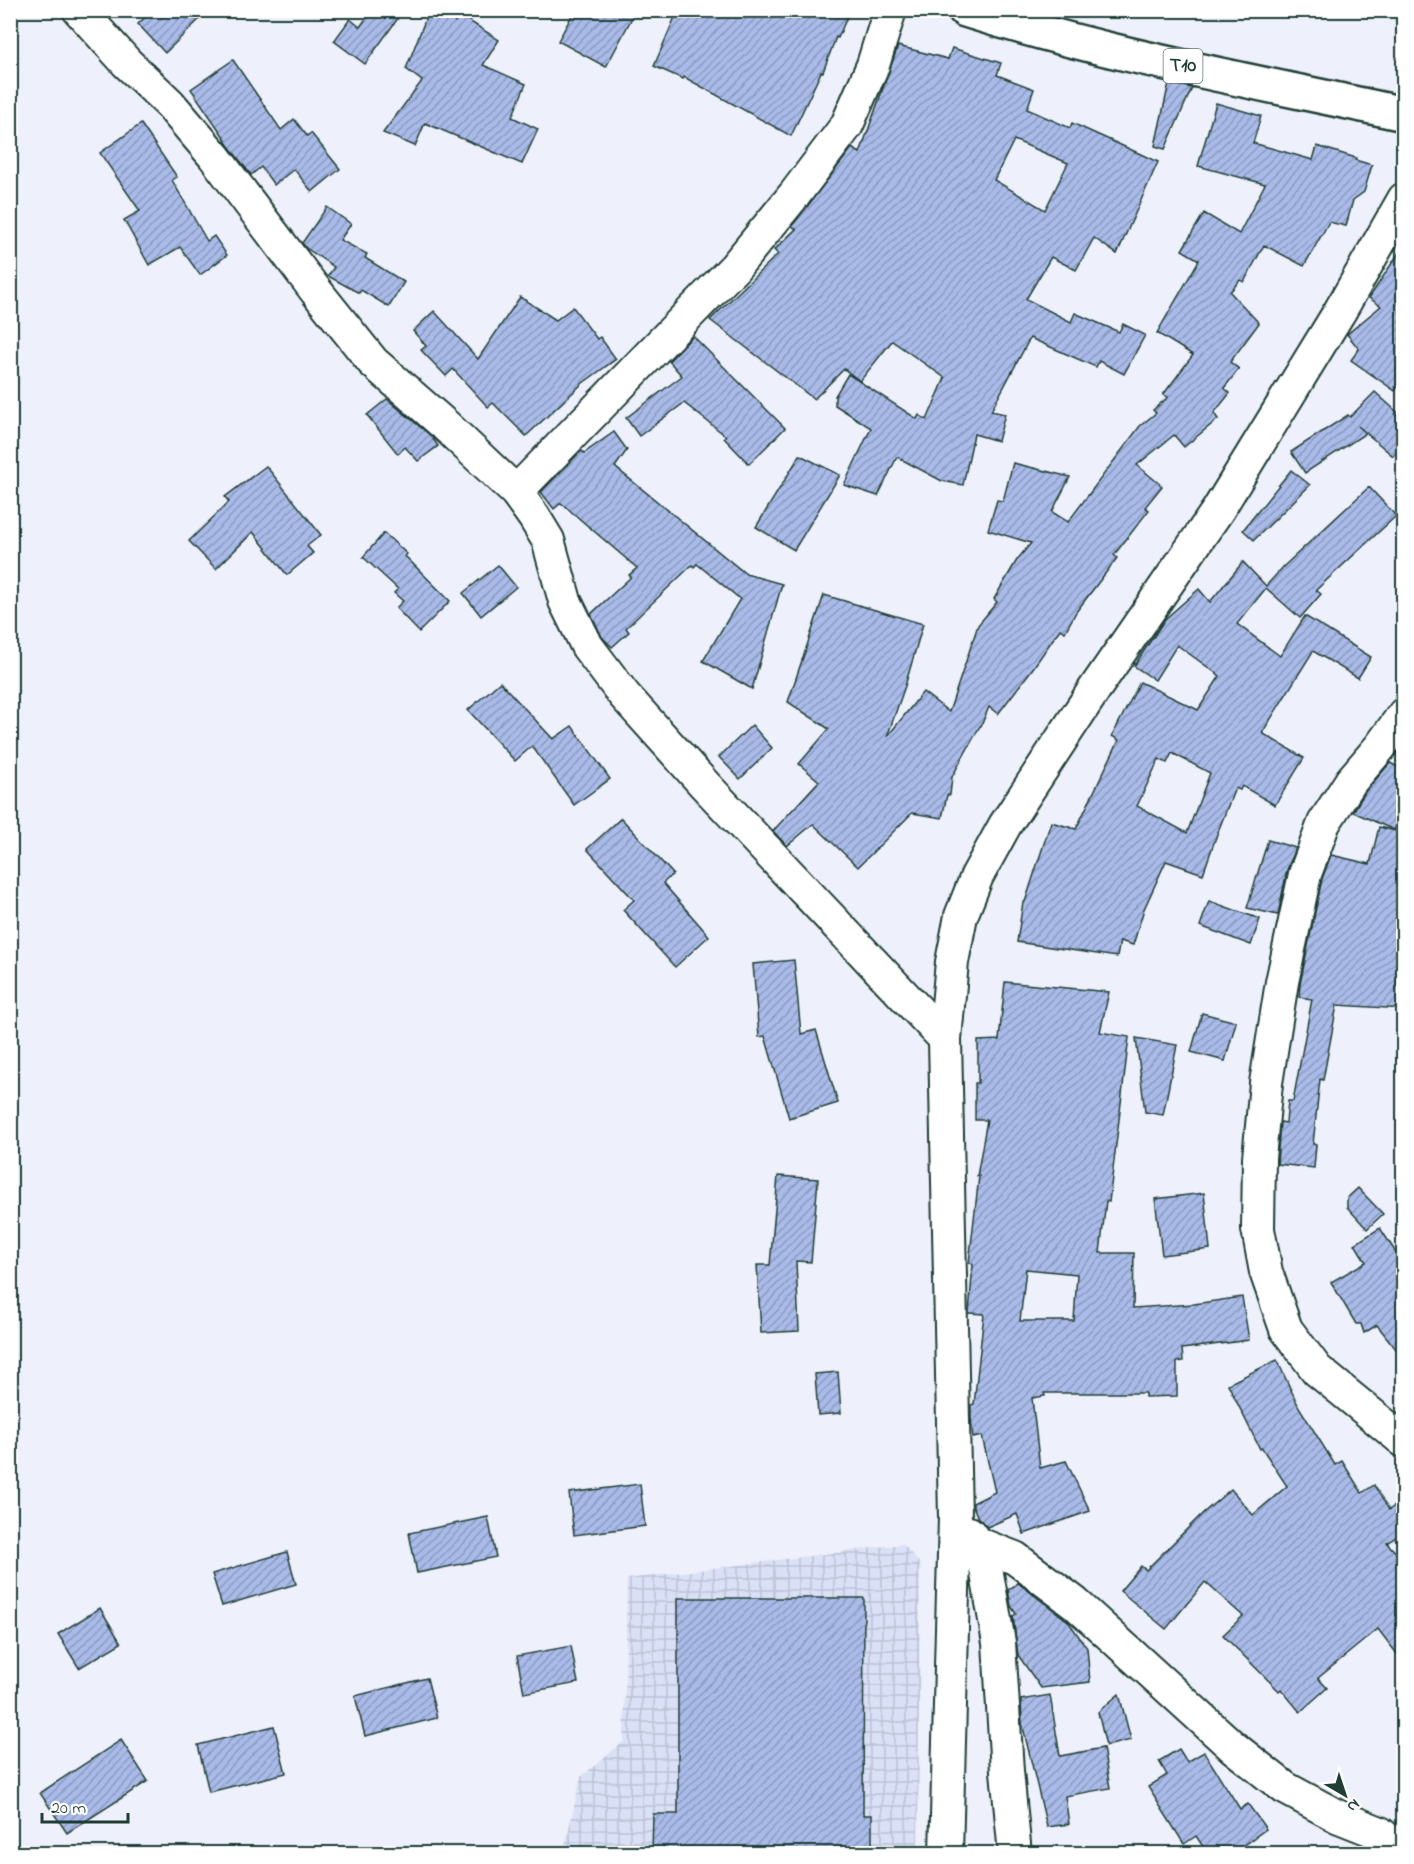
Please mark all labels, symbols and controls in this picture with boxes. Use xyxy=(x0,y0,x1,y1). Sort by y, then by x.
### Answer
road number: T10 xyxy=(1164,49,1202,83)
north arrow xyxy=(1315,1765,1375,1825)
scale bar xyxy=(42,1786,128,1824)
text: N xyxy=(1341,1792,1365,1818)
text: 20 m xyxy=(51,1796,86,1822)

